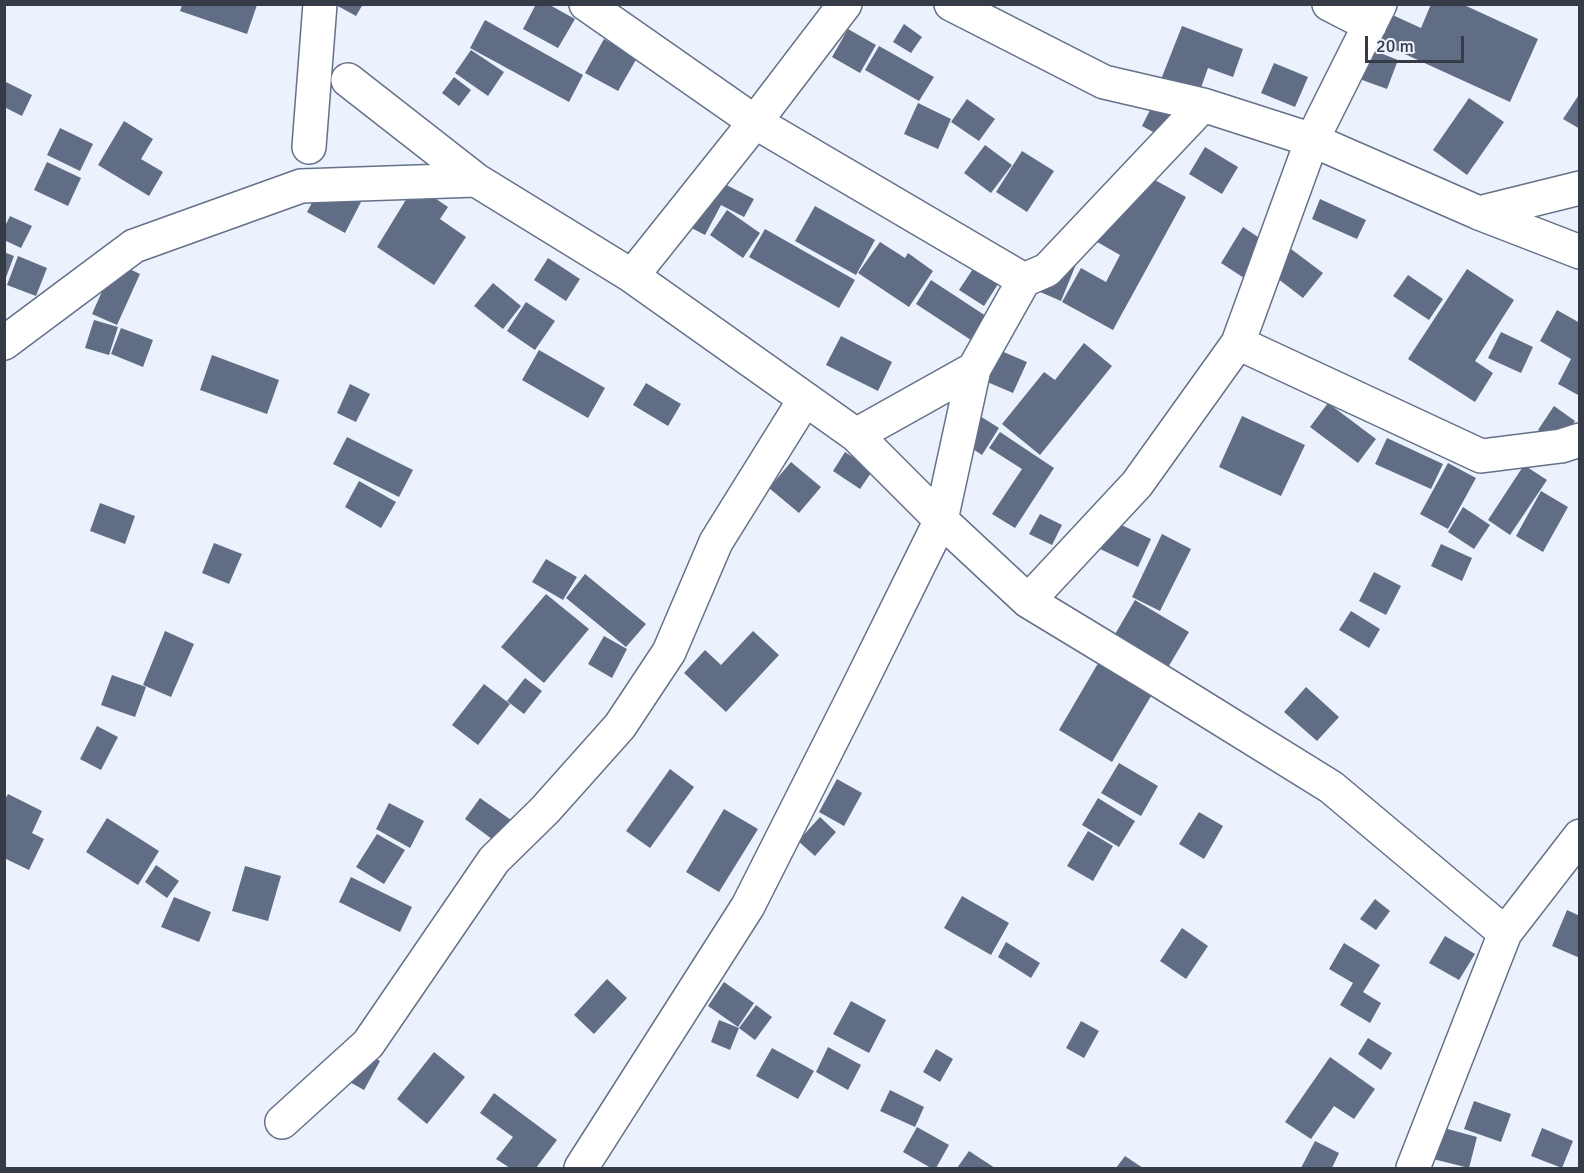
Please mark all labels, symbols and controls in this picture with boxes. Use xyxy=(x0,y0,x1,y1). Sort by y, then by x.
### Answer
scale bar xyxy=(1368,24,1467,62)
text: 20 m xyxy=(1376,35,1414,57)

